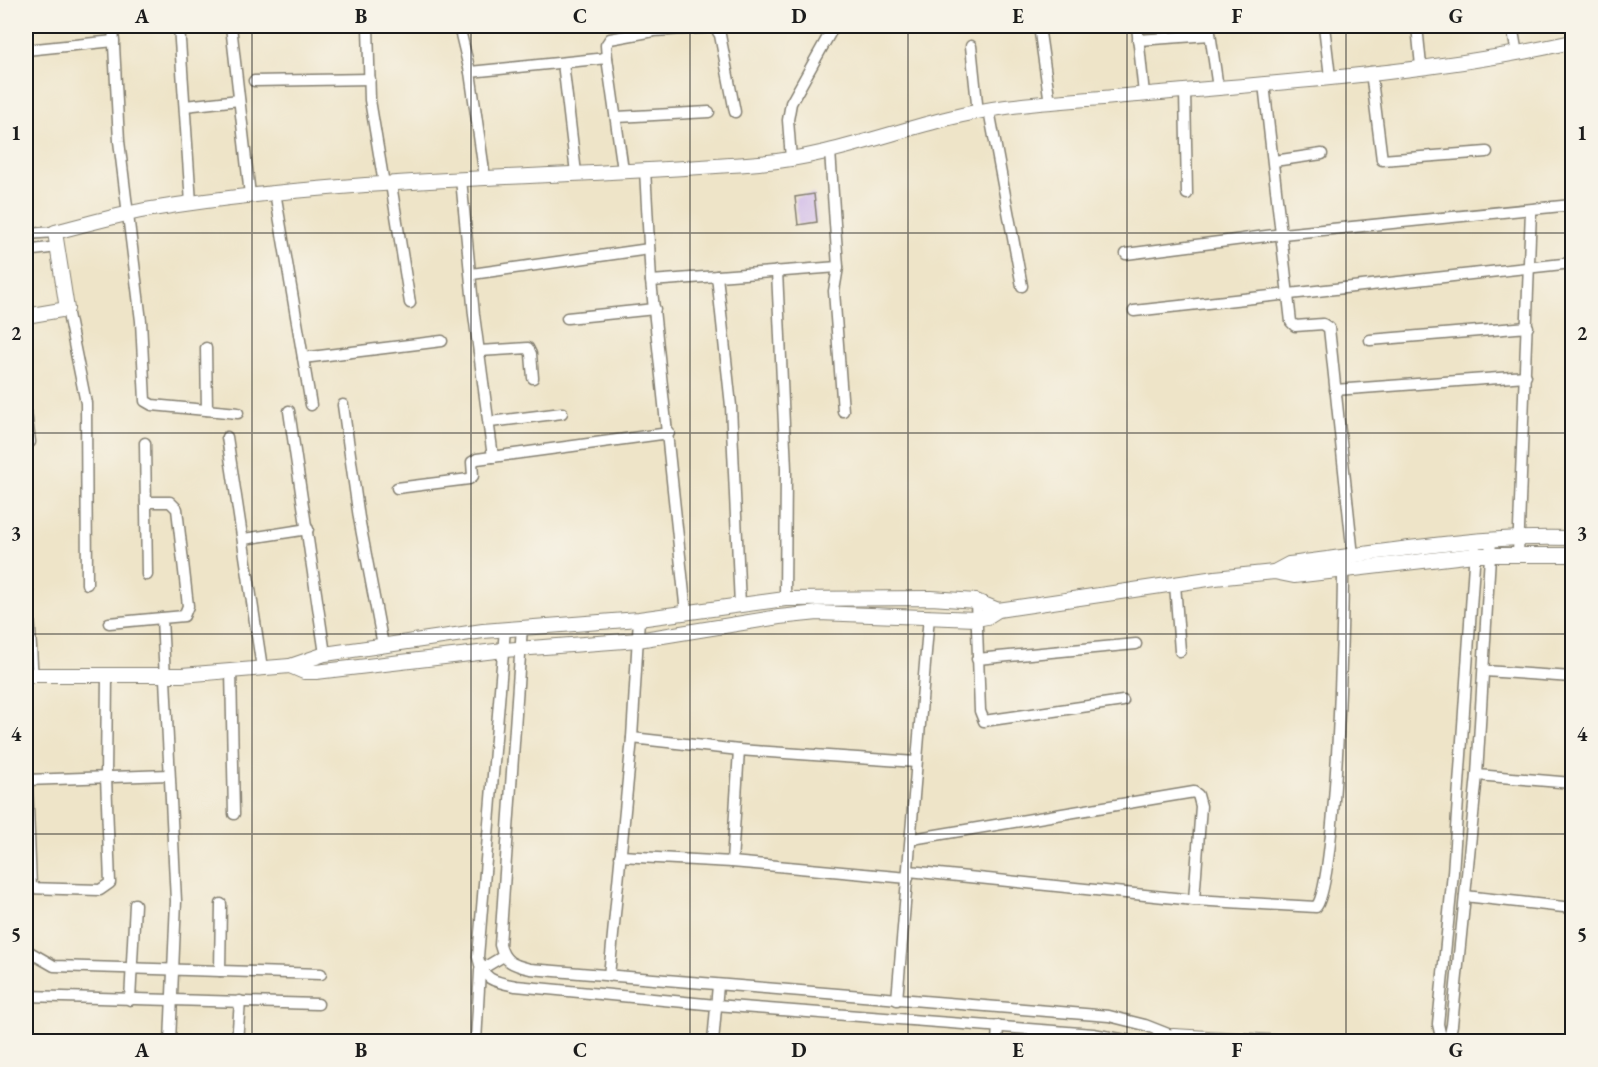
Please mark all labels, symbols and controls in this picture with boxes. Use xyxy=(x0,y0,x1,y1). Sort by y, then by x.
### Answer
text: A xyxy=(134,3,150,29)
text: B xyxy=(355,3,367,29)
text: C xyxy=(573,3,587,29)
text: D xyxy=(791,3,807,29)
text: E xyxy=(1012,3,1024,29)
text: F xyxy=(1232,3,1243,29)
text: G xyxy=(1449,3,1463,29)
text: 1 xyxy=(11,120,21,146)
text: 1 xyxy=(1577,120,1587,146)
text: 2 xyxy=(11,320,22,346)
text: 2 xyxy=(1577,320,1588,346)
text: 3 xyxy=(11,520,21,546)
text: 3 xyxy=(1577,520,1587,546)
text: 4 xyxy=(11,721,22,747)
text: 4 xyxy=(1577,721,1588,747)
text: 5 xyxy=(11,921,21,947)
text: 5 xyxy=(1577,921,1587,947)
text: A xyxy=(134,1037,150,1063)
text: B xyxy=(355,1037,367,1063)
text: C xyxy=(573,1037,587,1063)
text: D xyxy=(791,1037,807,1063)
text: E xyxy=(1012,1037,1024,1063)
text: F xyxy=(1232,1037,1243,1063)
text: G xyxy=(1449,1037,1463,1063)

